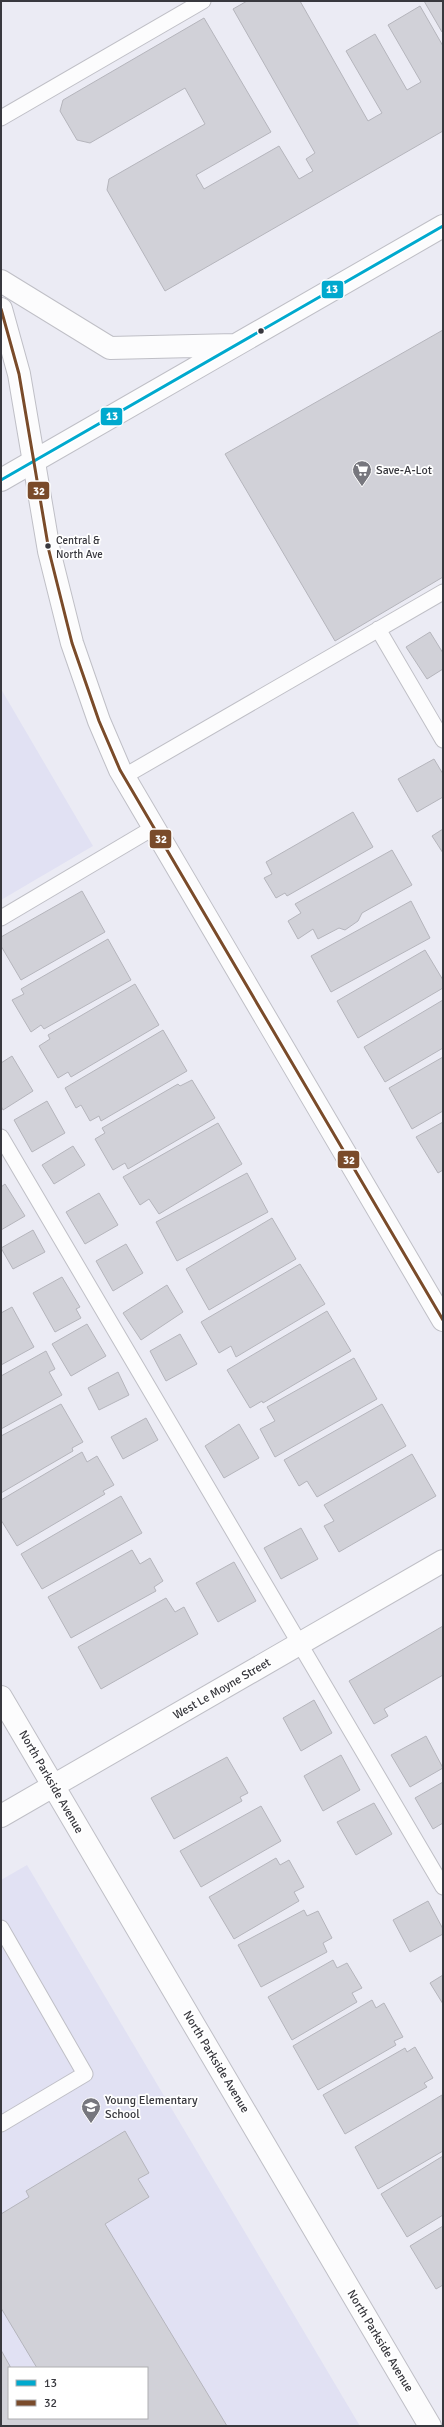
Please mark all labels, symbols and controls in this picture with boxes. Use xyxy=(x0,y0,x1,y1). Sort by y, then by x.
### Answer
line badge: 13 xyxy=(321,280,344,299)
text: 13 xyxy=(326,283,338,296)
unlabelled marker xyxy=(256,326,266,336)
line badge: 13 xyxy=(100,407,123,426)
text: 13 xyxy=(106,410,118,423)
supermarket icon: Save-A-Lot xyxy=(351,459,373,487)
place label: Save-A-Lot xyxy=(376,463,432,478)
line badge: 32 xyxy=(27,481,50,500)
text: 32 xyxy=(33,485,45,498)
place label: Central & North Ave xyxy=(56,534,103,561)
marker: Central & North Ave xyxy=(43,541,53,551)
line badge: 32 xyxy=(149,829,172,849)
text: 32 xyxy=(155,833,167,846)
line badge: 32 xyxy=(337,1150,360,1169)
text: 32 xyxy=(343,1154,355,1167)
street label: West Le Moyne Street xyxy=(171,1655,273,1723)
street label: North Parkside Avenue xyxy=(15,1728,87,1836)
street label: North Parkside Avenue xyxy=(180,2008,252,2116)
place label: Young Elementary School xyxy=(105,2093,198,2122)
school or university icon: Young Elementary School xyxy=(80,2096,102,2124)
street label: North Parkside Avenue xyxy=(344,2287,416,2395)
legend xyxy=(8,2367,148,2419)
text: 13 xyxy=(44,2376,57,2391)
text: 32 xyxy=(44,2396,57,2411)

